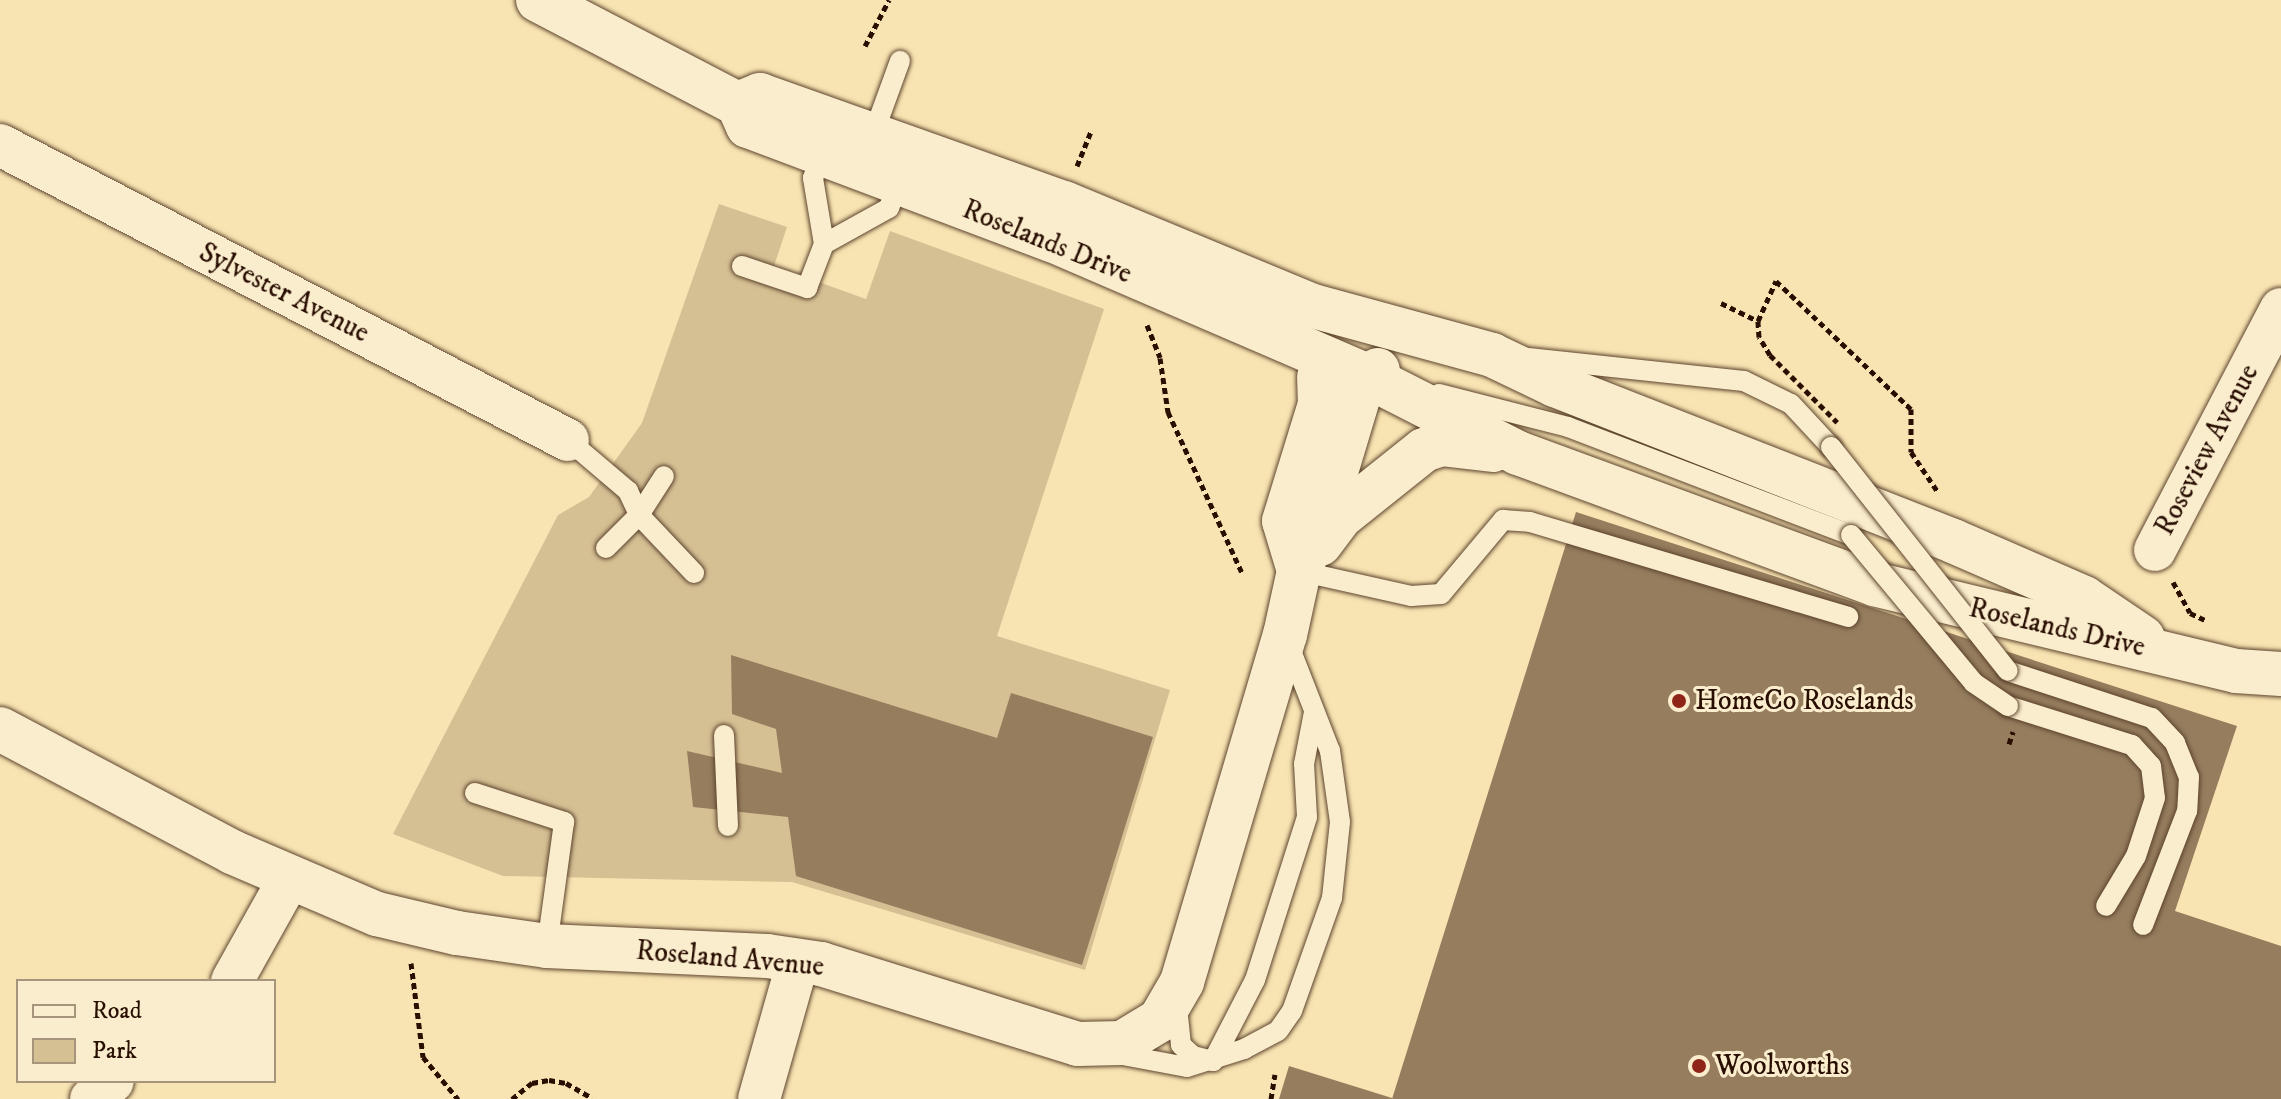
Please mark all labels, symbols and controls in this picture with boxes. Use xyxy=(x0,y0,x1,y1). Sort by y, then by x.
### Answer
street label: Roselands Drive xyxy=(957,193,1137,291)
street label: Sylvester Avenue xyxy=(193,236,375,350)
street label: Roseview Avenue xyxy=(2148,359,2266,541)
street label: Roselands Drive xyxy=(1966,591,2148,665)
place label: HomeCo Roselands xyxy=(1695,684,1914,718)
marker: HomeCo Roselands xyxy=(1670,692,1688,710)
street label: Roseland Avenue xyxy=(635,934,825,984)
legend xyxy=(16,979,276,1083)
text: Road xyxy=(92,996,142,1026)
text: Park xyxy=(92,1036,137,1066)
place label: Woolworths xyxy=(1715,1049,1849,1083)
marker: Woolworths xyxy=(1690,1057,1708,1075)

